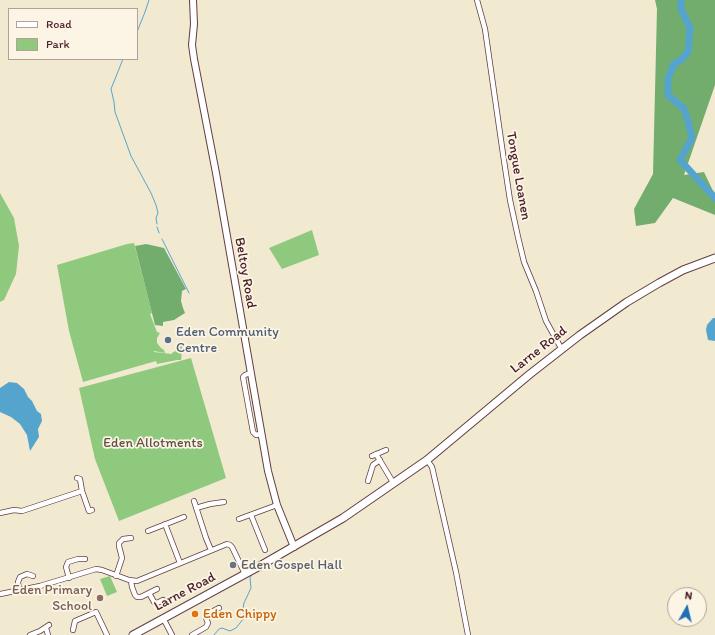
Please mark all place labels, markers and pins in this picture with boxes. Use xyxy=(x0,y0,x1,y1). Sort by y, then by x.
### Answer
place label: Eden Community Centre xyxy=(176,324,279,356)
marker: Eden Community Centre xyxy=(163,335,173,345)
place label: Eden Gospel Hall xyxy=(241,557,342,573)
marker: Eden Gospel Hall xyxy=(228,560,238,570)
place label: Eden Primary School xyxy=(12,582,92,614)
marker: Eden Primary School xyxy=(95,593,105,603)
place label: Eden Chippy xyxy=(203,606,277,622)
marker: Eden Chippy xyxy=(190,609,200,619)

